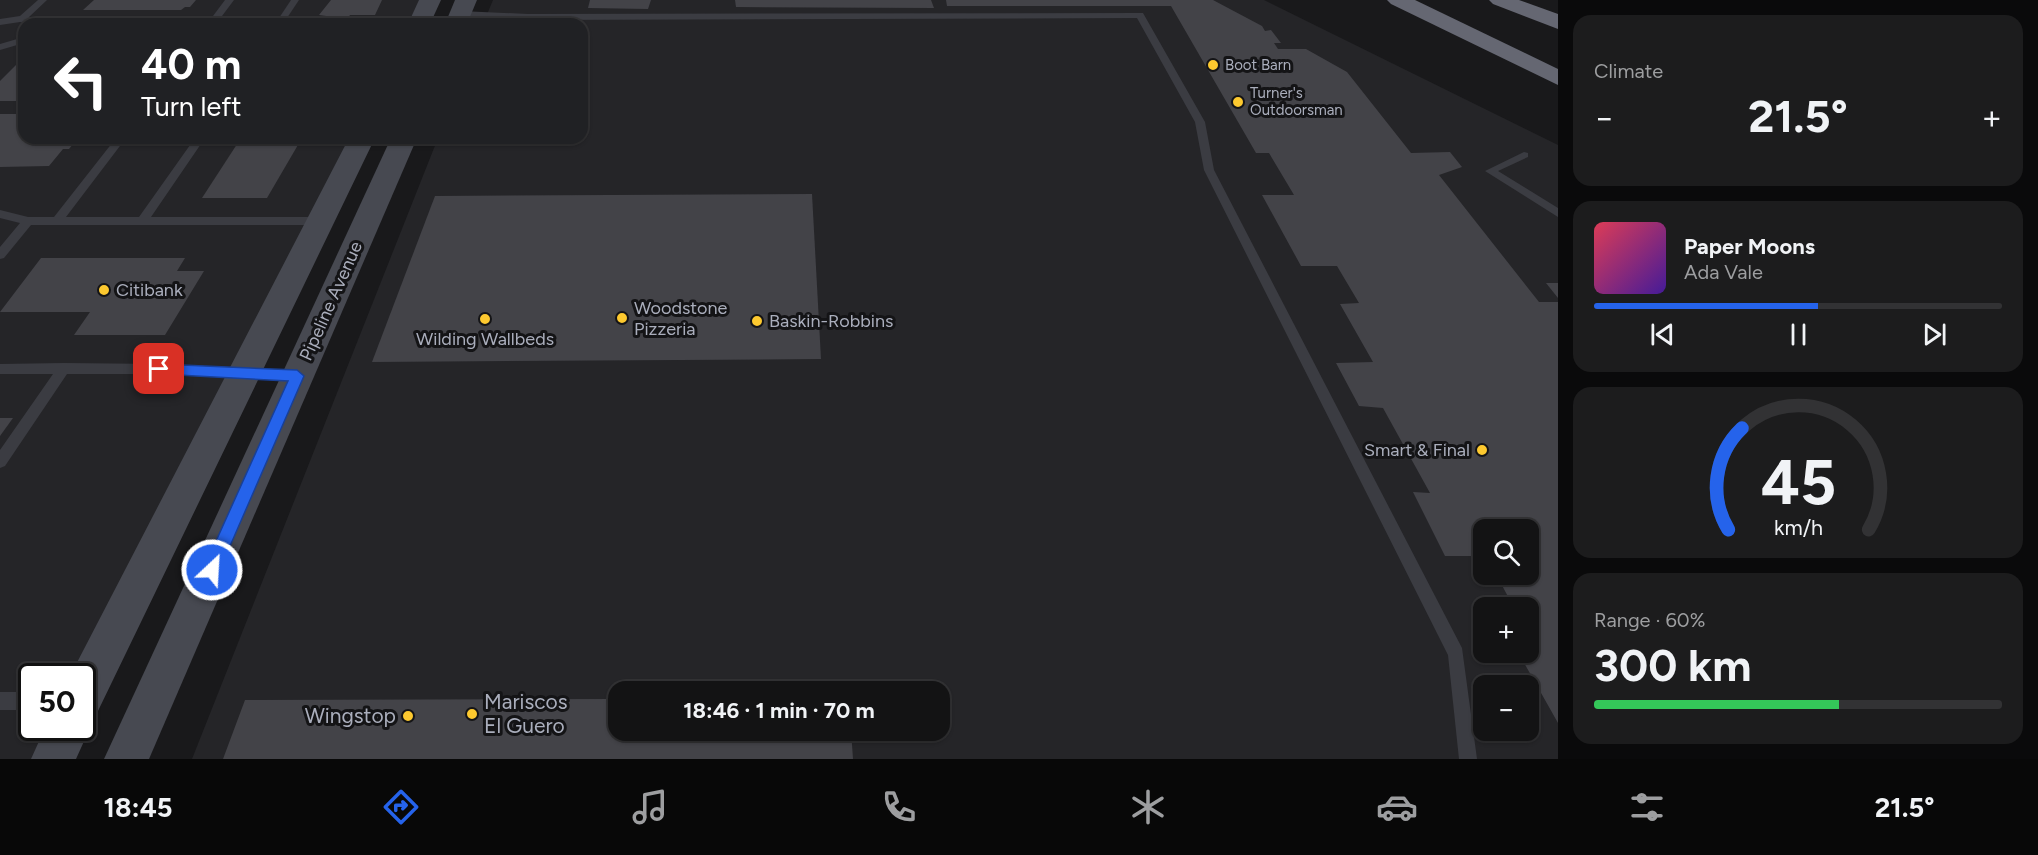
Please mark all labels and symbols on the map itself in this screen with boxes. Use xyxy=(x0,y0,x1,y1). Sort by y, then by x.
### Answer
place label: Boot Barn xyxy=(1225,56,1291,74)
marker: Boot Barn xyxy=(1206,58,1220,72)
place label: Turner's Outdoorsman xyxy=(1250,84,1343,119)
marker: Turner's Outdoorsman xyxy=(1231,95,1245,109)
street label: Pipeline Avenue xyxy=(295,238,367,364)
place label: Citibank xyxy=(116,279,183,301)
marker: Citibank xyxy=(97,283,111,297)
place label: Woodstone Pizzeria xyxy=(634,297,728,340)
place label: Baskin-Robbins xyxy=(769,310,893,332)
marker: Woodstone Pizzeria xyxy=(615,311,629,325)
marker: Wilding Wallbeds xyxy=(478,312,492,326)
marker: Baskin-Robbins xyxy=(750,314,764,328)
place label: Wilding Wallbeds xyxy=(416,328,554,350)
pin xyxy=(133,343,184,394)
place label: Smart & Final xyxy=(1364,439,1470,461)
marker: Smart & Final xyxy=(1475,443,1489,457)
position arrow xyxy=(180,538,244,602)
speed limit sign: 50 xyxy=(18,663,96,741)
place label: Mariscos El Guero xyxy=(484,689,568,738)
place label: Wingstop xyxy=(305,703,396,728)
marker: Mariscos El Guero xyxy=(465,707,479,721)
marker: Wingstop xyxy=(401,709,415,723)

